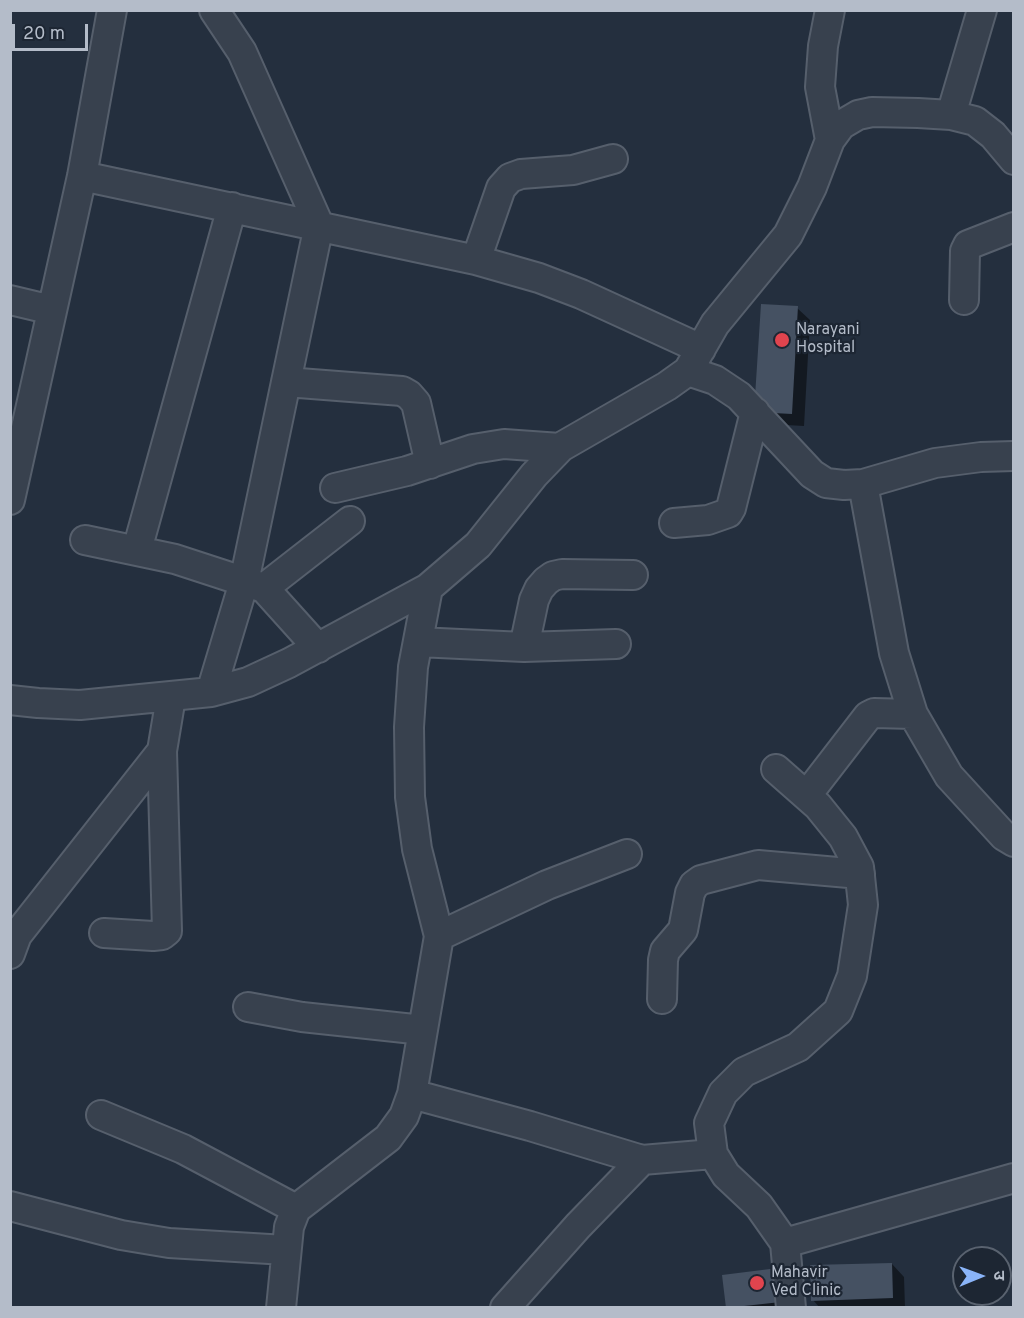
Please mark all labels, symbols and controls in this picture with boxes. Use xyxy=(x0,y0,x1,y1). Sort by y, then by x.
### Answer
scale bar xyxy=(15,12,92,50)
text: 20 m xyxy=(23,23,65,46)
place label: Narayani Hospital xyxy=(796,321,860,359)
marker: Narayani Hospital xyxy=(773,331,791,349)
north arrow xyxy=(952,1246,1012,1306)
place label: Mahavir Ved Clinic xyxy=(771,1264,841,1302)
text: उ xyxy=(988,1271,1008,1281)
marker: Mahavir Ved Clinic xyxy=(748,1274,766,1292)

